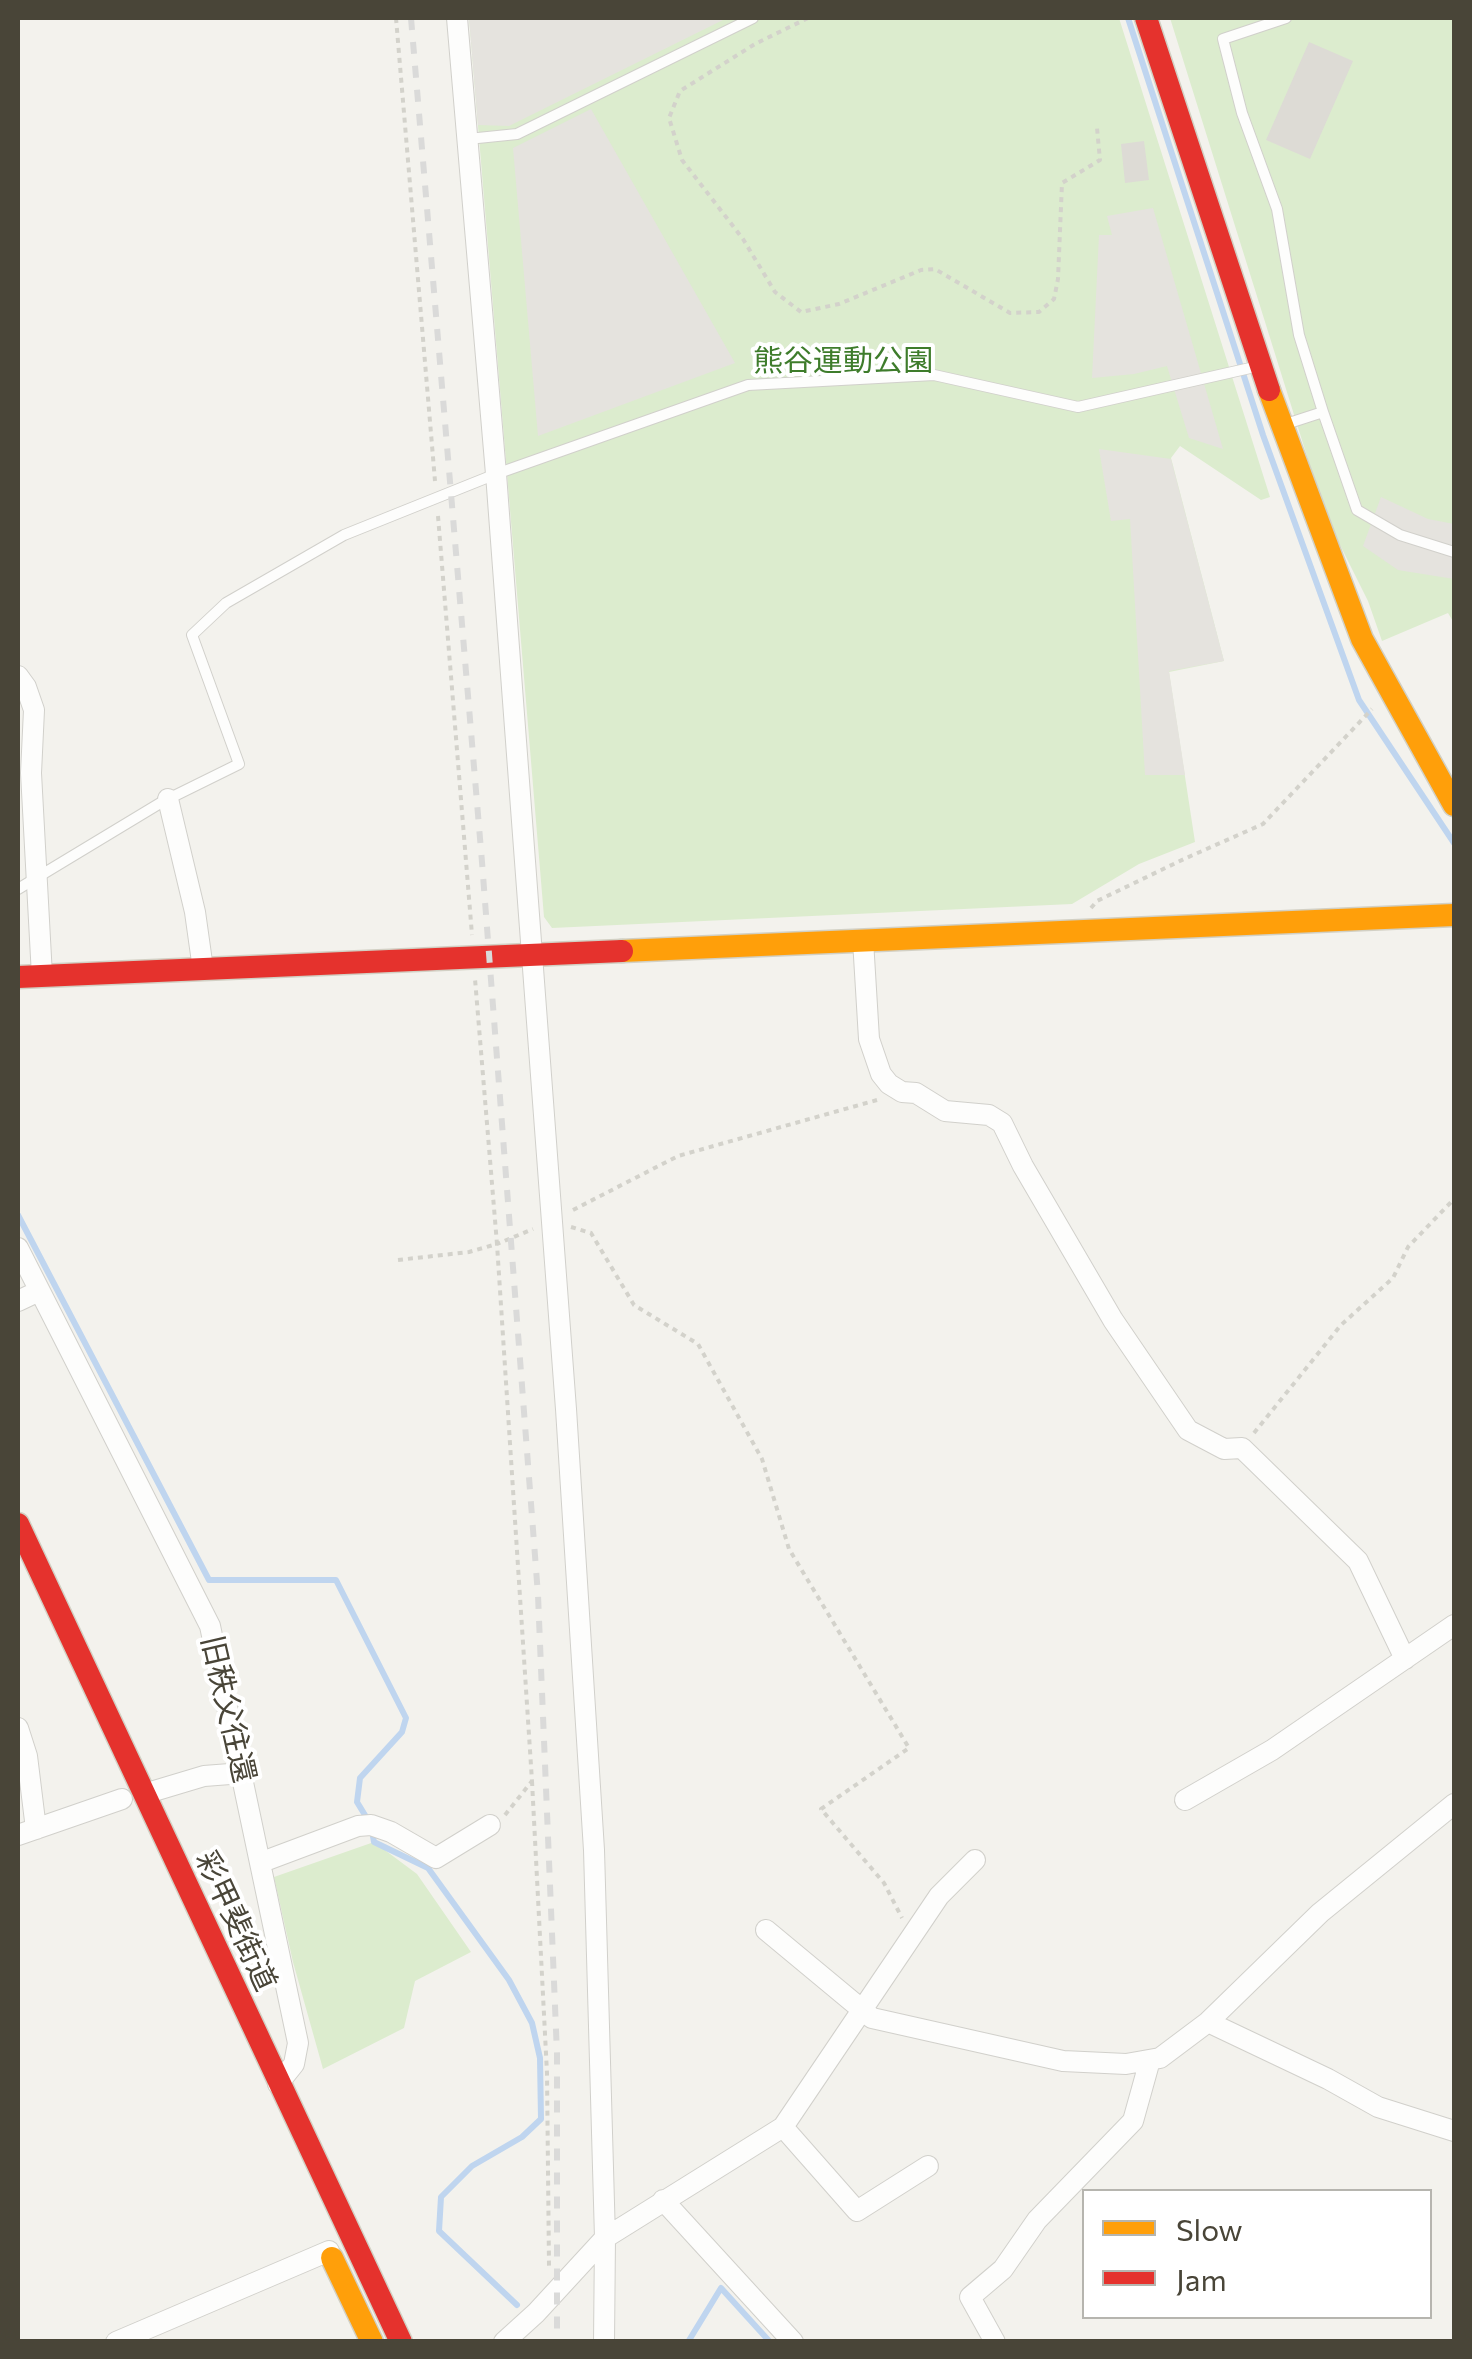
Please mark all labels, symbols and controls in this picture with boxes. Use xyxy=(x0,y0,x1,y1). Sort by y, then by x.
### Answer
park label: 熊谷運動公園 xyxy=(753,343,933,379)
street label: 旧秩父往還 xyxy=(194,1632,262,1786)
street label: 彩甲斐街道 xyxy=(188,1845,284,1997)
legend xyxy=(1082,2189,1432,2319)
text: Slow xyxy=(1176,2210,1243,2247)
text: Jam xyxy=(1176,2260,1227,2297)

